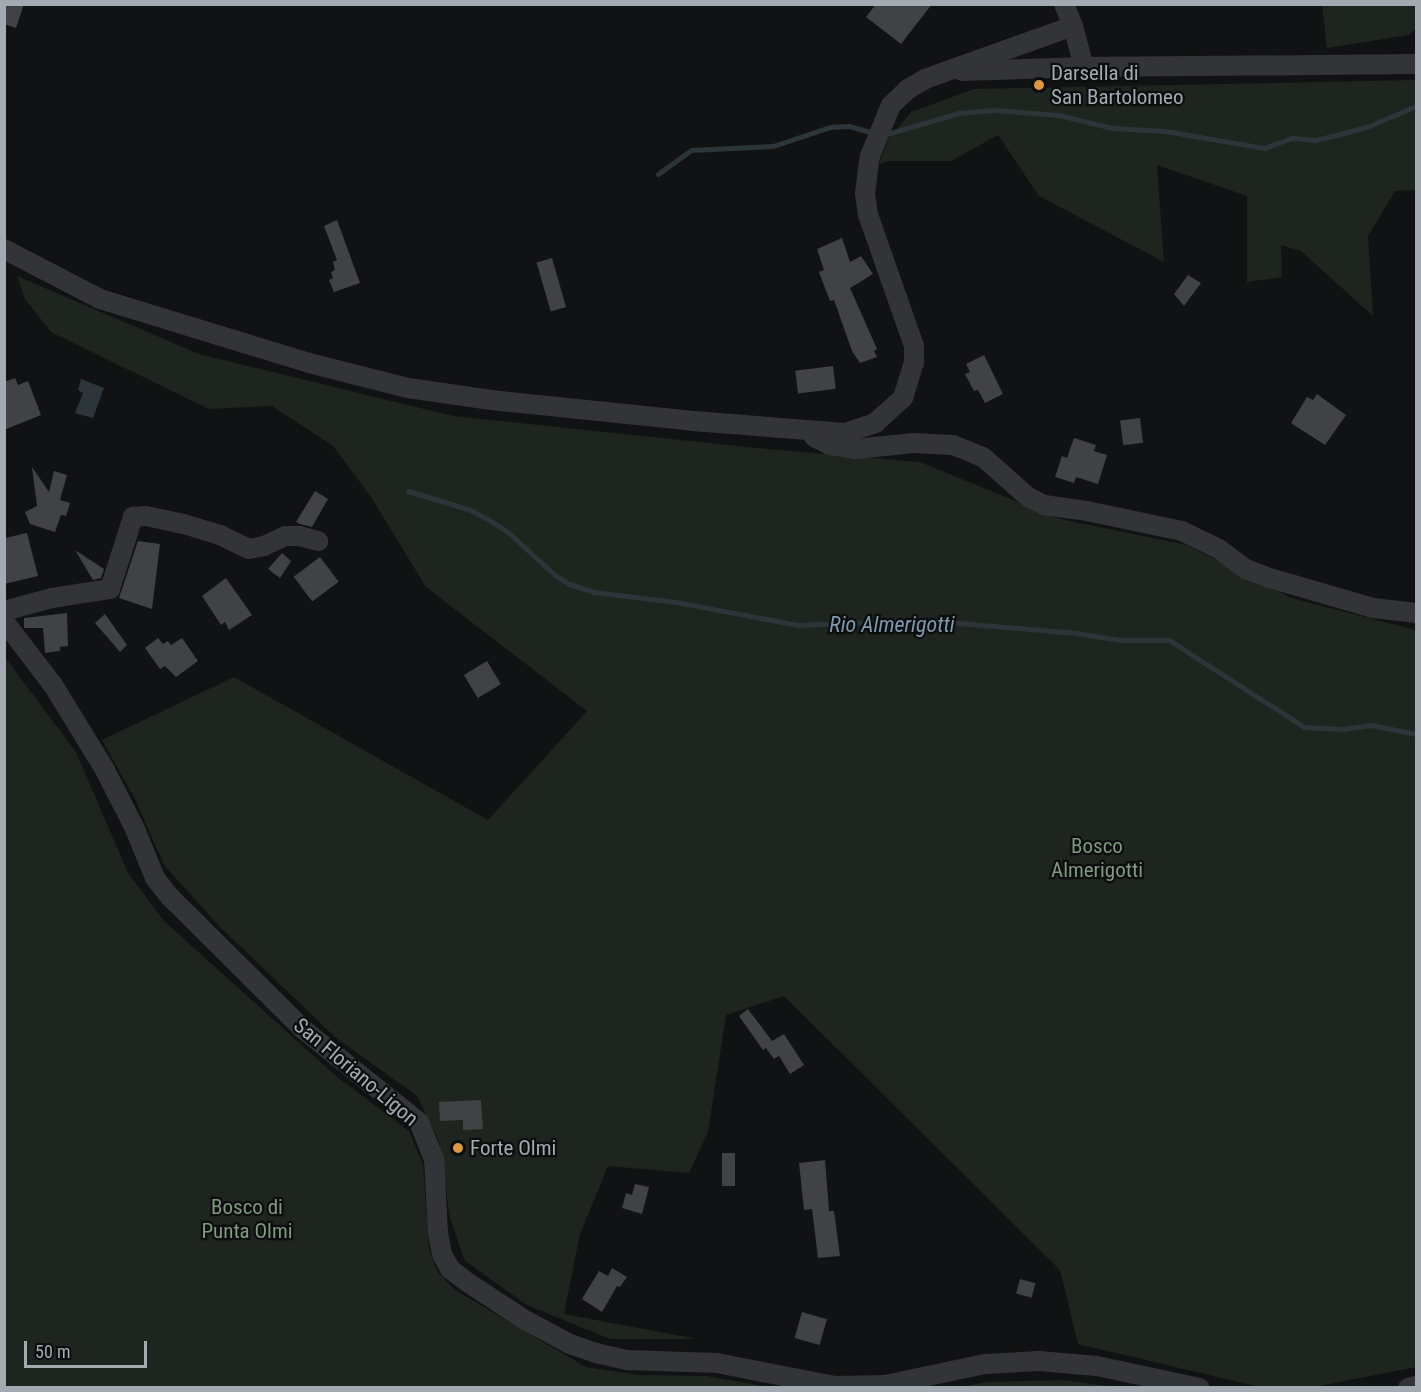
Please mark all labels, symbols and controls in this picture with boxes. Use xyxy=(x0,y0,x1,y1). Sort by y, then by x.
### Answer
place label: Darsella di San Bartolomeo xyxy=(1051,60,1183,110)
marker: Darsella di San Bartolomeo xyxy=(1032,78,1046,92)
water label: Rio Almerigotti xyxy=(829,612,955,638)
park label: Bosco Almerigotti xyxy=(1051,833,1143,883)
street label: San Floriano-Ligon xyxy=(289,1013,423,1131)
place label: Forte Olmi xyxy=(470,1135,556,1161)
marker: Forte Olmi xyxy=(451,1141,465,1155)
park label: Bosco di Punta Olmi xyxy=(201,1194,293,1244)
scale bar xyxy=(27,1329,150,1367)
text: 50 m xyxy=(35,1341,70,1362)

